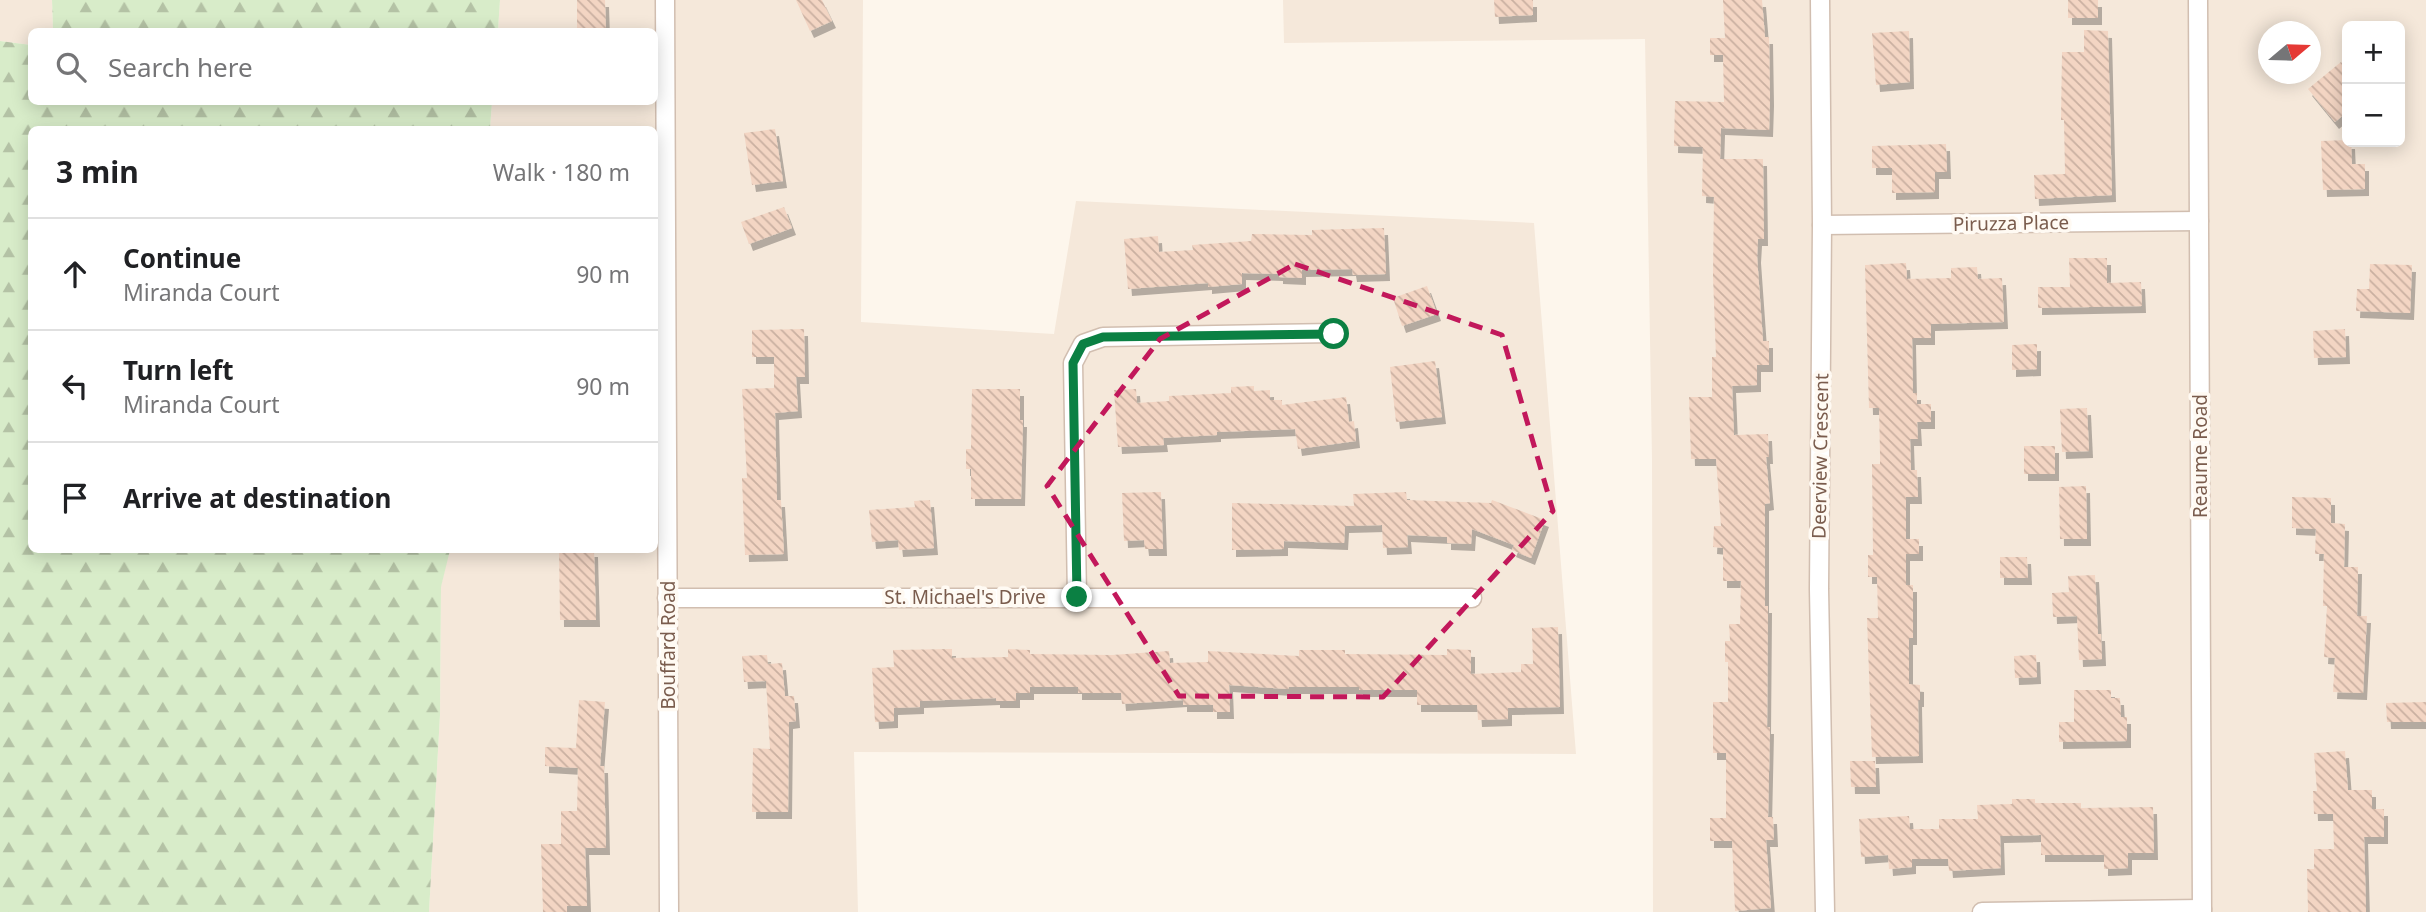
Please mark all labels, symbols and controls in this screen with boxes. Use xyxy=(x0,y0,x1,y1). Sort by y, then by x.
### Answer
north arrow xyxy=(2258,21,2321,84)
map controls xyxy=(2342,21,2405,147)
button: + xyxy=(2342,21,2405,84)
search box xyxy=(28,28,658,105)
icon: search xyxy=(52,48,90,86)
text: Search here xyxy=(108,49,253,85)
button: − xyxy=(2342,84,2405,147)
text: 3 min xyxy=(56,151,139,192)
text: Walk · 180 m xyxy=(493,156,630,188)
street label: Piruzza Place xyxy=(1953,209,2069,237)
text: Continue xyxy=(123,240,241,276)
icon: ahead xyxy=(56,255,94,293)
text: 90 m xyxy=(576,258,630,290)
text: Miranda Court xyxy=(123,276,279,308)
route start xyxy=(1318,318,1349,349)
text: Turn left xyxy=(123,352,234,388)
icon: left xyxy=(56,367,94,405)
text: 90 m xyxy=(576,370,630,402)
street label: Deerview Crescent xyxy=(1806,373,1834,539)
text: Miranda Court xyxy=(123,388,279,420)
street label: Reaume Road xyxy=(2187,394,2213,518)
icon: arrive xyxy=(56,479,94,517)
text: Arrive at destination xyxy=(123,480,392,516)
street label: Bouffard Road xyxy=(655,580,681,710)
route end xyxy=(1061,581,1092,612)
street label: St. Michael's Drive xyxy=(884,584,1046,610)

